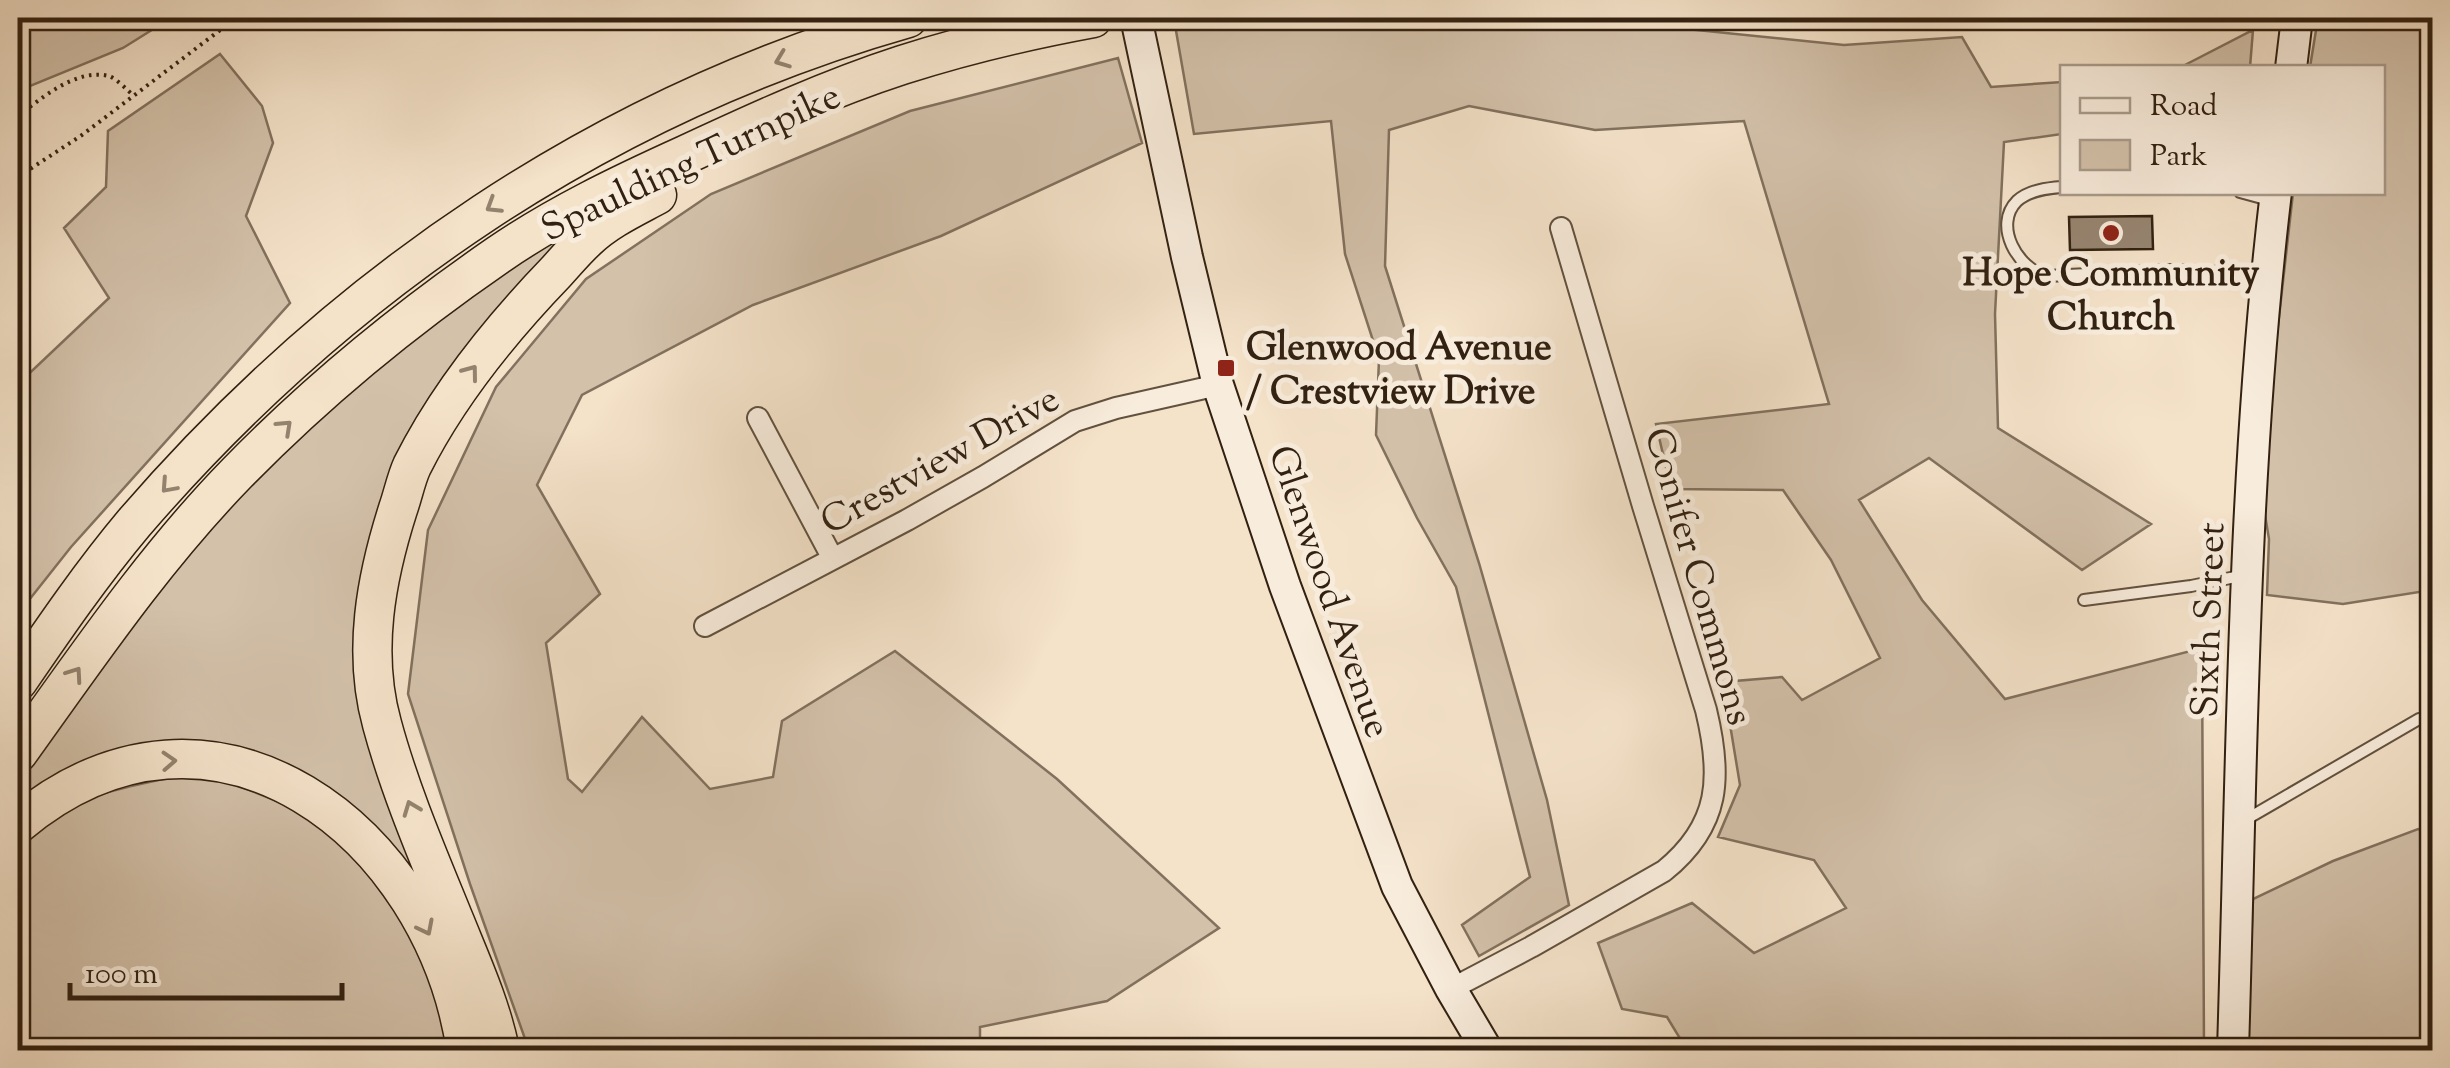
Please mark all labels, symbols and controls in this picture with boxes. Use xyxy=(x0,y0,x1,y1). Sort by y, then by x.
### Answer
one-way arrow xyxy=(775,48,792,69)
legend xyxy=(2060,65,2385,195)
street label: Spaulding Turnpike xyxy=(533,71,850,258)
text: Road xyxy=(2150,86,2217,129)
text: Park xyxy=(2150,136,2207,179)
one-way arrow xyxy=(486,194,504,213)
marker: Hope Community Church xyxy=(2100,222,2122,244)
place label: Hope Community Church xyxy=(1962,249,2260,347)
place label: Glenwood Avenue / Crestview Drive xyxy=(1246,323,1552,421)
marker: Glenwood Avenue / Crestview Drive xyxy=(1215,357,1237,379)
one-way arrow xyxy=(460,365,477,383)
street label: Crestview Drive xyxy=(812,375,1070,550)
one-way arrow xyxy=(273,421,292,439)
street label: Conifer Commons xyxy=(1628,422,1764,732)
street label: Glenwood Avenue xyxy=(1252,439,1403,746)
one-way arrow xyxy=(161,474,179,493)
street label: Sixth Street xyxy=(2181,522,2241,719)
one-way arrow xyxy=(63,667,80,685)
one-way arrow xyxy=(161,751,177,772)
one-way arrow xyxy=(402,801,423,818)
one-way arrow xyxy=(413,917,433,935)
scale bar xyxy=(70,938,342,1000)
text: 100 m xyxy=(85,954,158,997)

